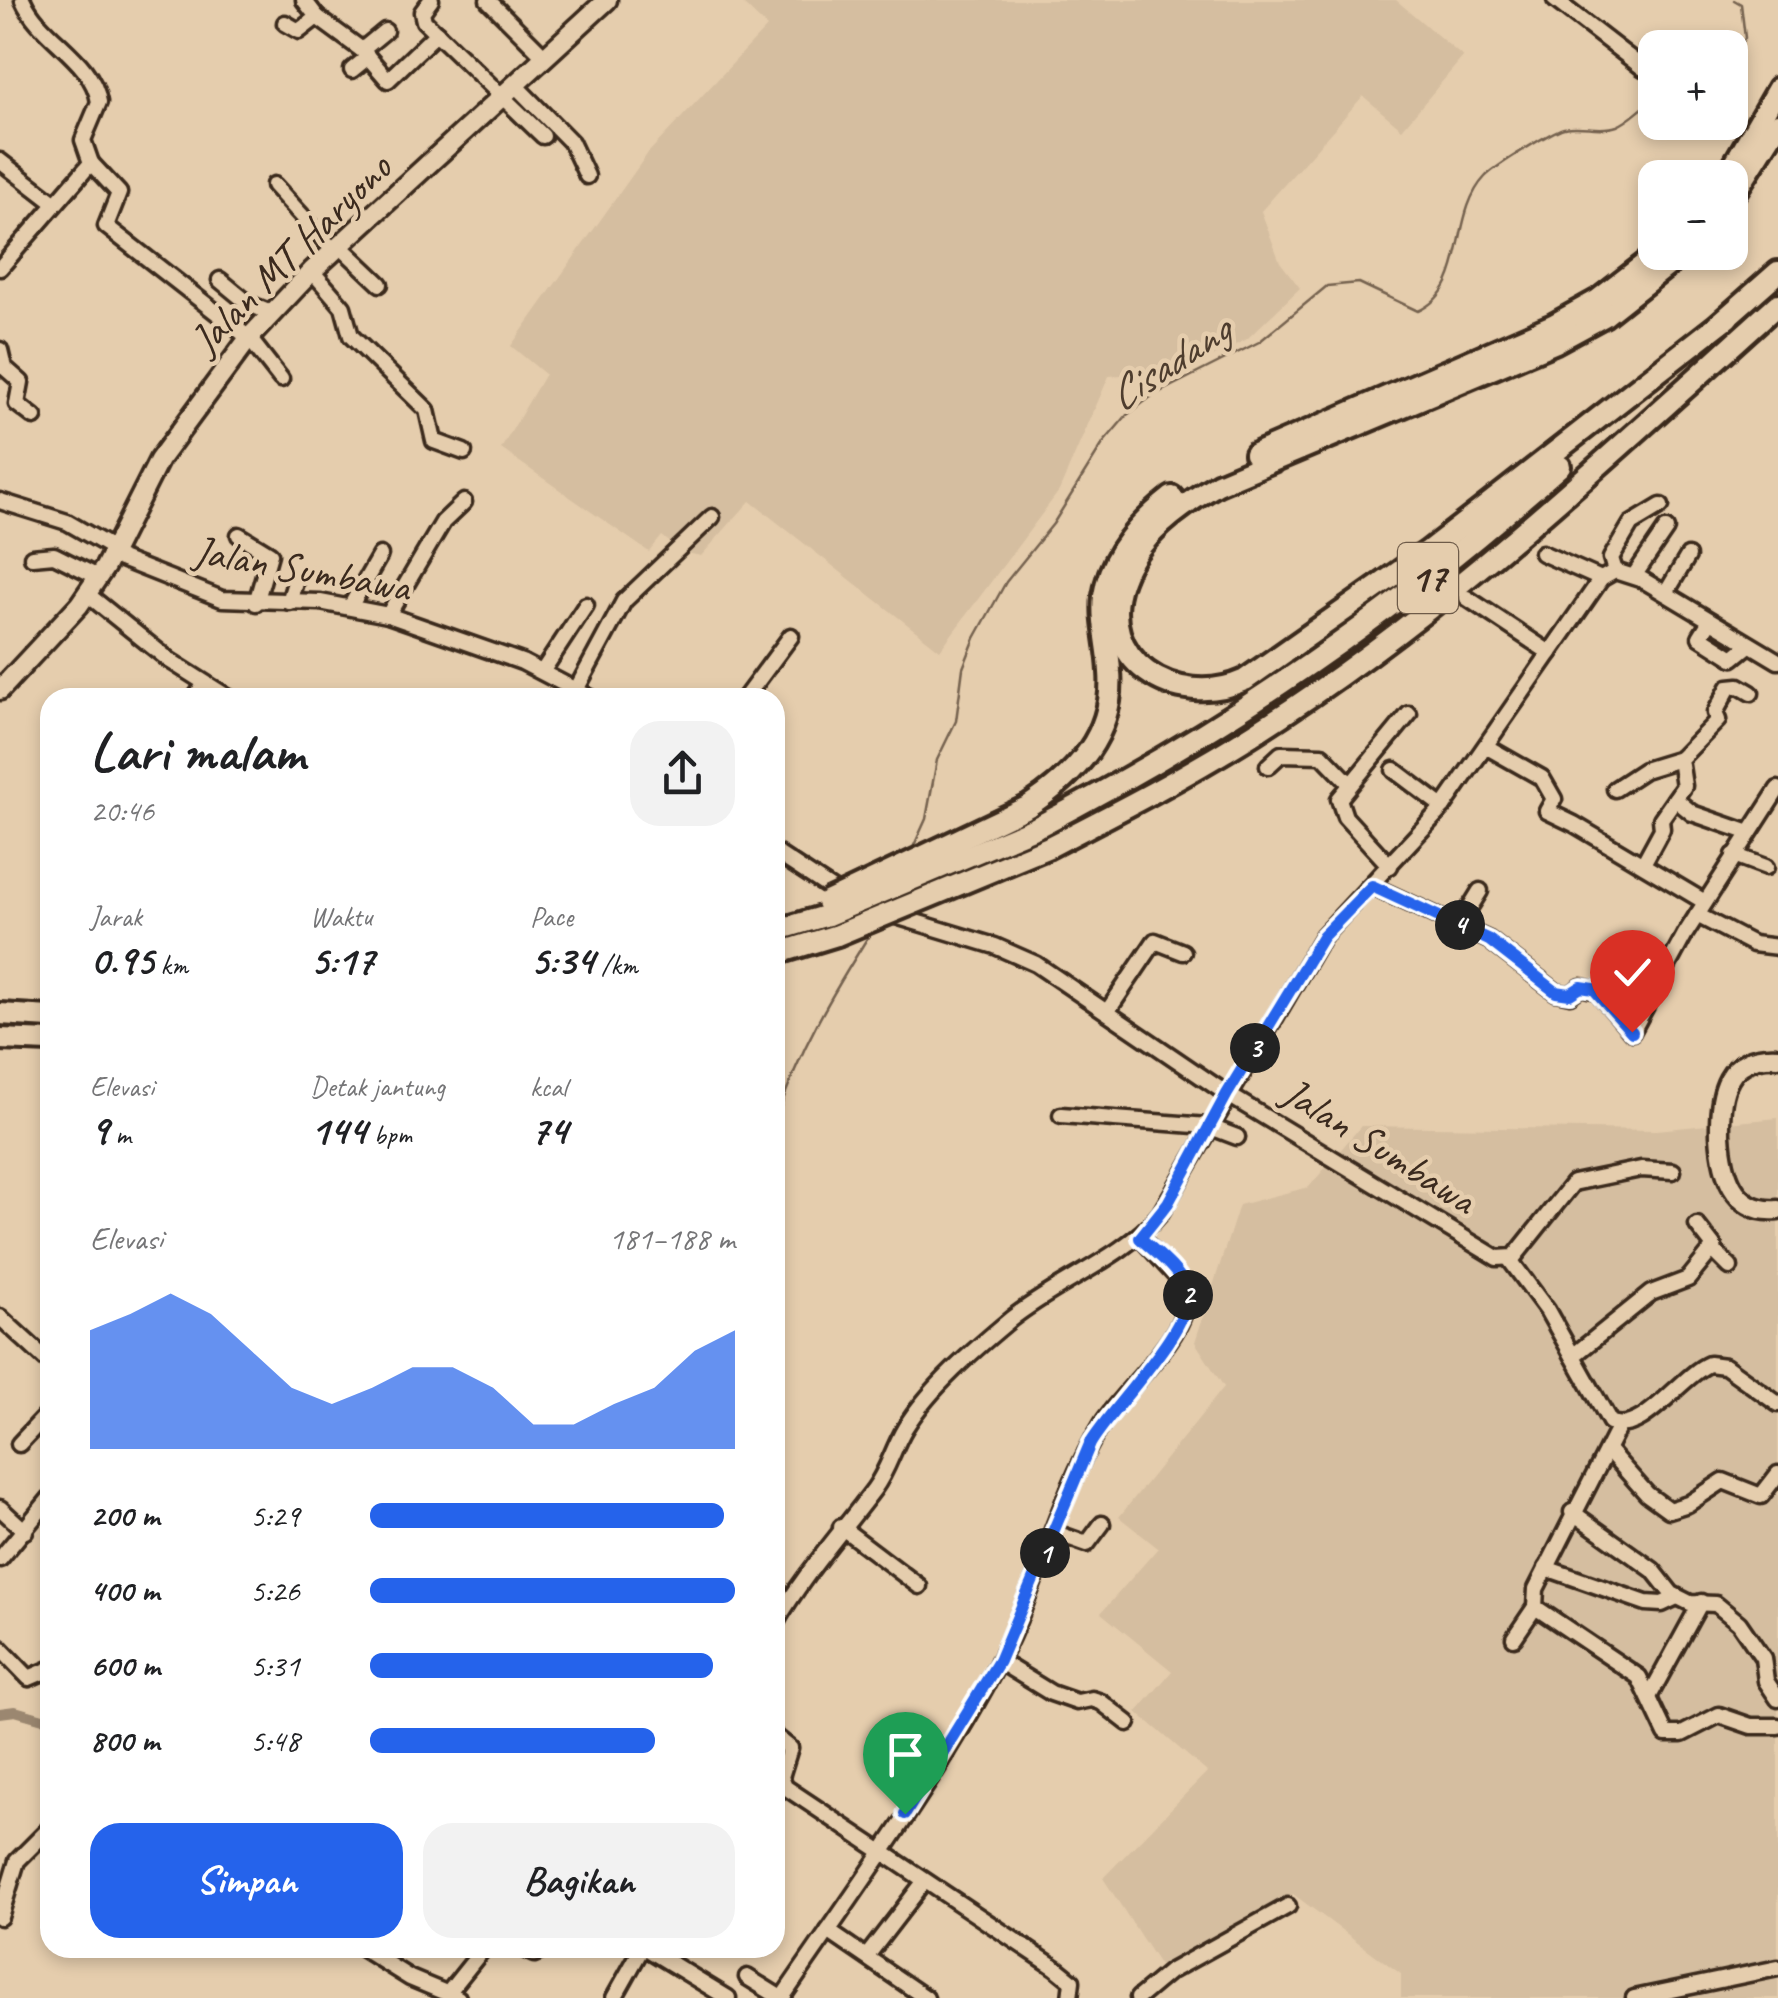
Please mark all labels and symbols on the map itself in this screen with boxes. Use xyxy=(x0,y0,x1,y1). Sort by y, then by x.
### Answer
street label: Jalan MT Haryono xyxy=(178,141,404,367)
water label: Cisadang xyxy=(1097,299,1246,424)
street label: Jalan Sumbawa xyxy=(188,524,417,615)
road number: 17 xyxy=(1398,543,1458,613)
pin: 4 xyxy=(1435,900,1485,950)
pin xyxy=(1590,930,1675,1033)
pin: 3 xyxy=(1230,1023,1280,1073)
street label: Jalan Sumbawa xyxy=(1271,1065,1488,1228)
pin: 2 xyxy=(1163,1270,1213,1320)
pin: 1 xyxy=(1020,1528,1070,1578)
pin xyxy=(863,1712,948,1815)

